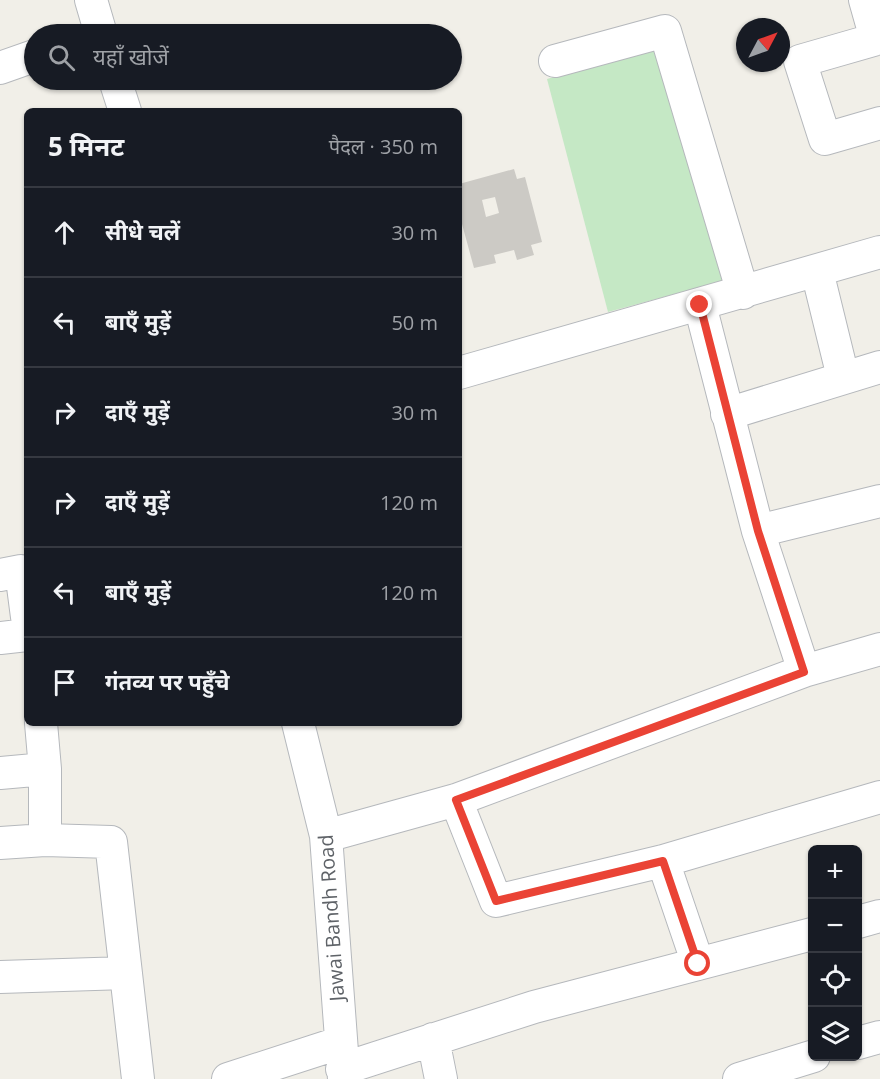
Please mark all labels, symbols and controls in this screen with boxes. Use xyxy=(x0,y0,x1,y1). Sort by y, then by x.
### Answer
north arrow xyxy=(736,18,790,72)
search box xyxy=(24,24,462,90)
icon: search xyxy=(45,41,78,74)
text: यहाँ खोजें xyxy=(93,41,169,71)
text: 5 मिनट xyxy=(48,128,124,164)
text: पैदल · 350 m xyxy=(329,133,438,160)
icon: ahead xyxy=(48,216,81,249)
text: सीधे चलें xyxy=(105,216,180,246)
text: 30 m xyxy=(391,219,438,246)
route end xyxy=(686,291,712,317)
icon: left xyxy=(48,306,81,339)
text: बाएँ मुड़ें xyxy=(105,306,171,336)
text: 50 m xyxy=(391,309,438,336)
icon: right xyxy=(48,396,81,429)
text: दाएँ मुड़ें xyxy=(105,396,170,426)
text: 30 m xyxy=(391,399,438,426)
icon: right xyxy=(48,486,81,519)
text: दाएँ मुड़ें xyxy=(105,486,170,516)
text: 120 m xyxy=(380,489,438,516)
icon: left xyxy=(48,576,81,609)
text: बाएँ मुड़ें xyxy=(105,576,171,606)
text: 120 m xyxy=(380,579,438,606)
icon: arrive xyxy=(48,666,81,699)
text: गंतव्य पर पहुँचे xyxy=(105,666,230,696)
street label: Jawai Bandh Road xyxy=(312,834,350,1004)
map controls xyxy=(808,845,862,1061)
button: + xyxy=(808,845,862,899)
button: − xyxy=(808,899,862,953)
route start xyxy=(684,950,710,976)
button: locate xyxy=(808,953,862,1007)
button: layers xyxy=(808,1007,862,1061)

